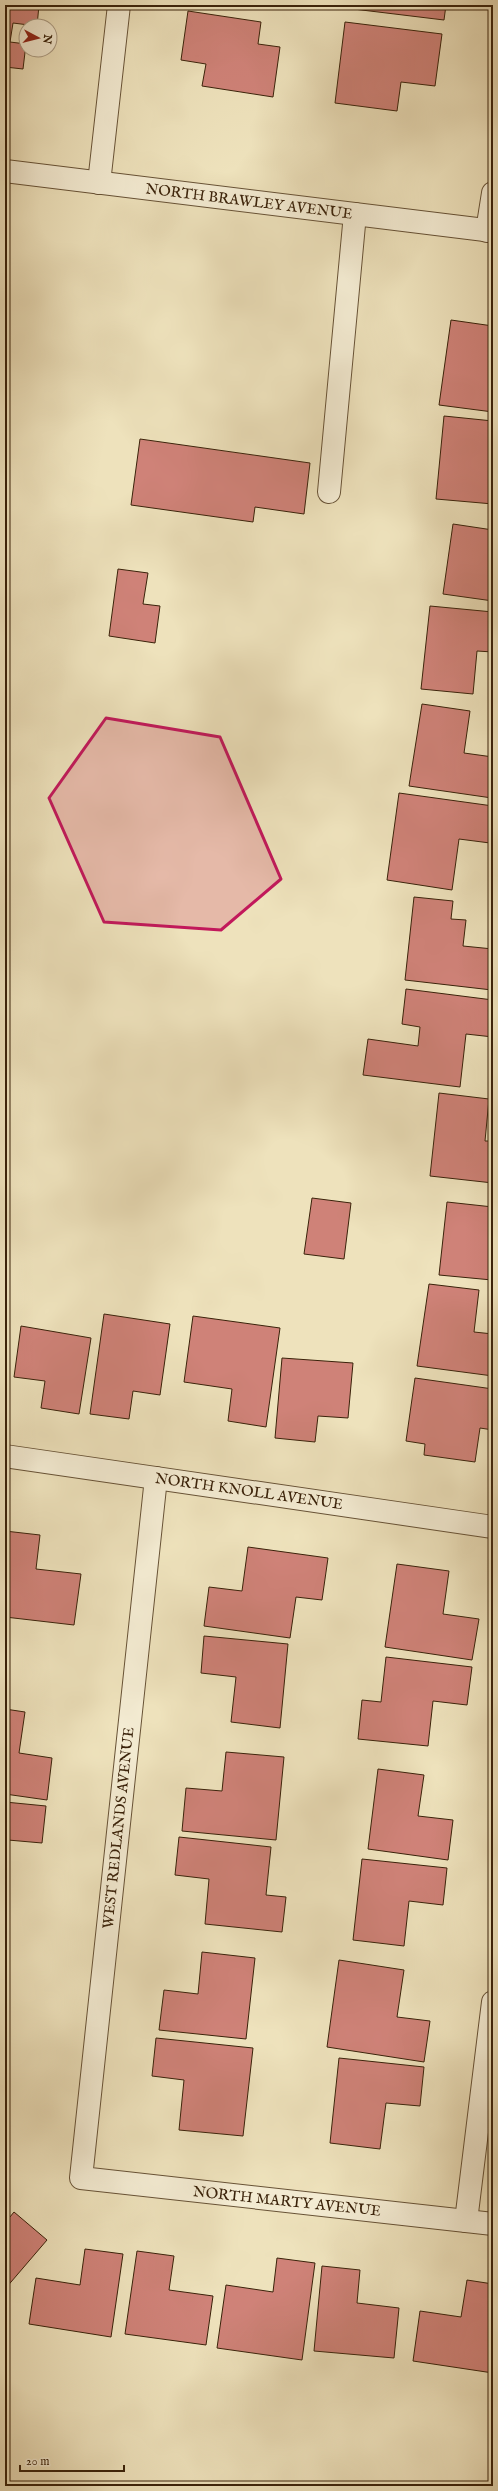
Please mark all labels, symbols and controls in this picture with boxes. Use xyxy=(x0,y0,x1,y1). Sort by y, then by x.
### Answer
north arrow xyxy=(18,18,58,58)
text: N xyxy=(39,33,55,45)
street label: NORTH BRAWLEY AVENUE xyxy=(144,179,353,224)
street label: NORTH KNOLL AVENUE xyxy=(154,1469,344,1514)
street label: WEST REDLANDS AVENUE xyxy=(98,1726,139,1930)
street label: NORTH MARTY AVENUE xyxy=(192,2182,382,2221)
scale bar xyxy=(20,2447,124,2473)
text: 20 m xyxy=(26,2454,49,2469)

